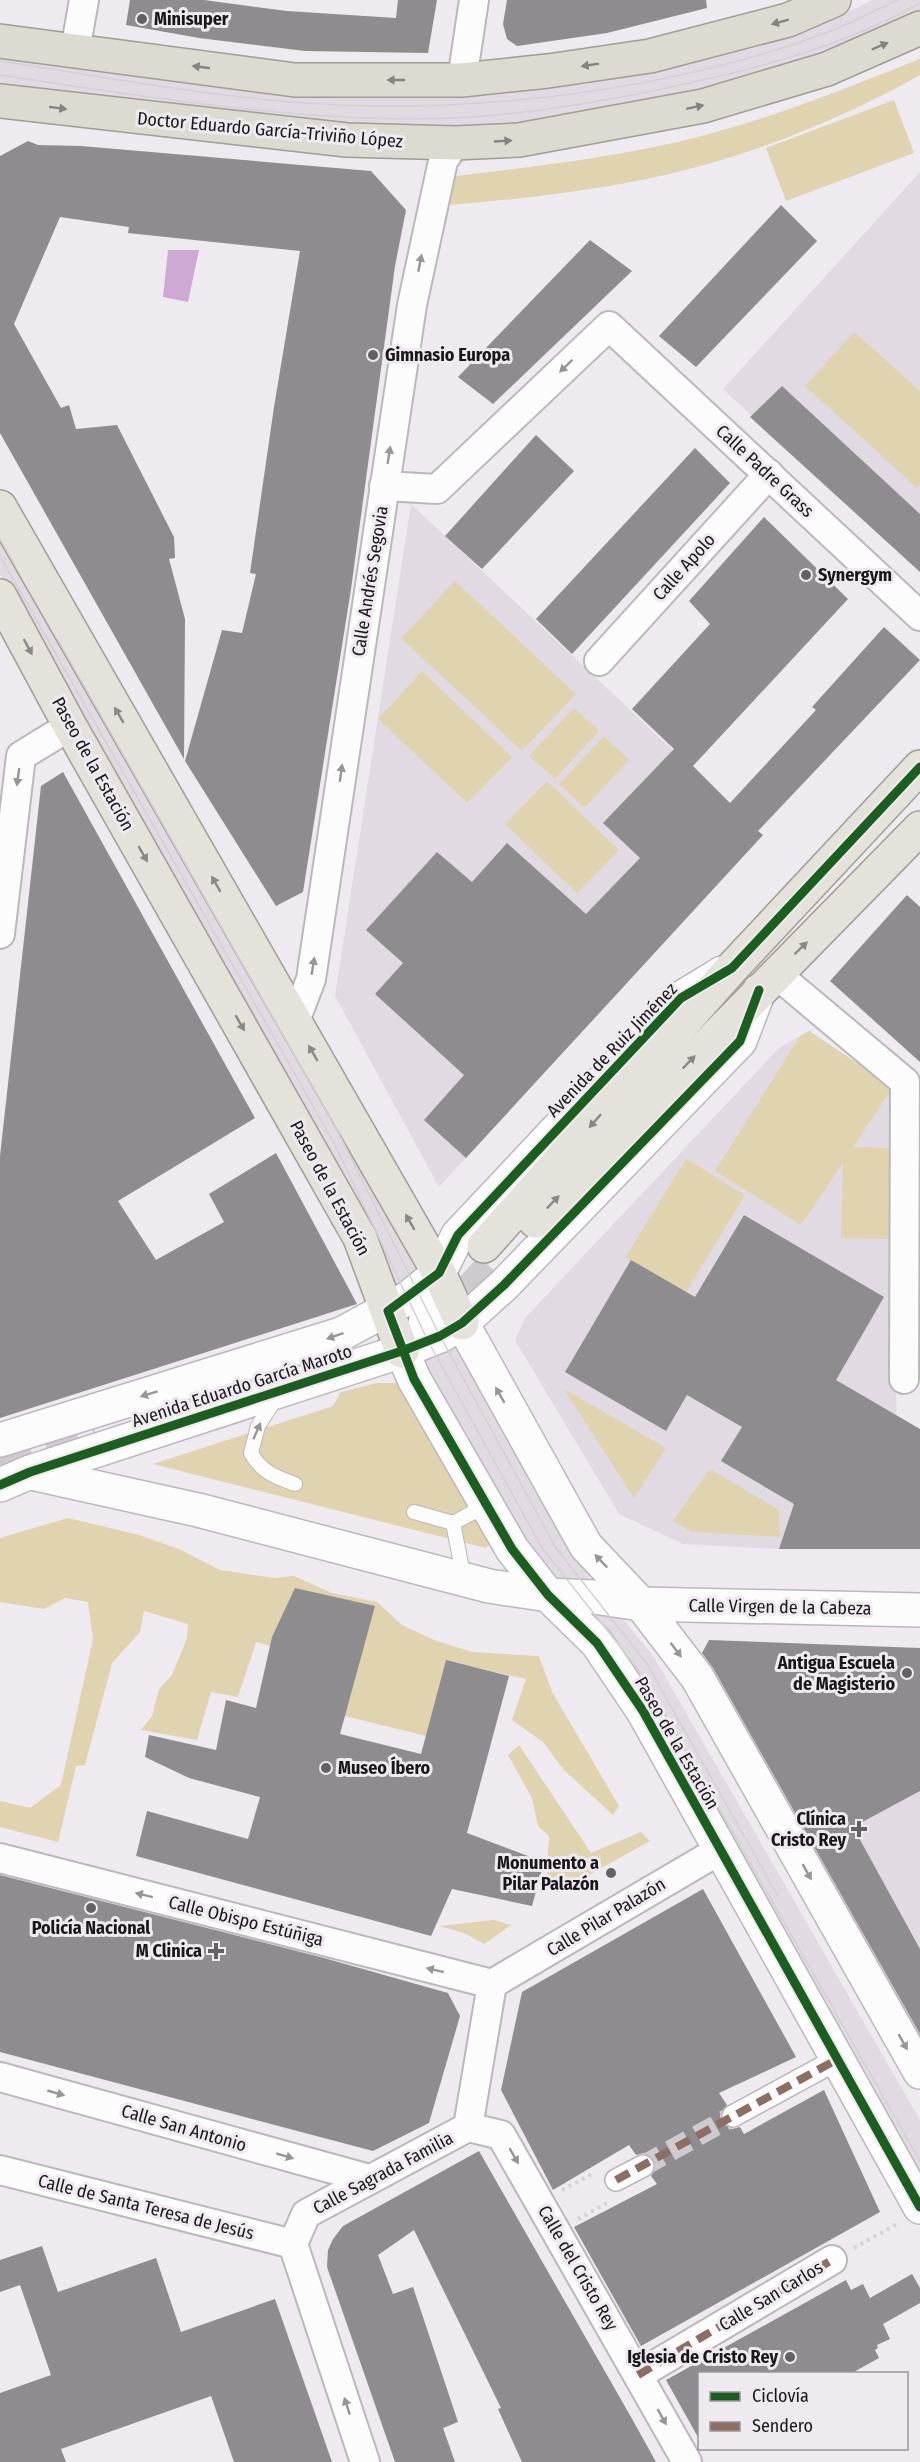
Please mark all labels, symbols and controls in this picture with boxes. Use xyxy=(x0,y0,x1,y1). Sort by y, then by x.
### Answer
place label: Minisuper xyxy=(154,8,229,30)
marker: Minisuper xyxy=(135,12,149,26)
one-way arrow xyxy=(771,18,789,28)
one-way arrow xyxy=(871,41,888,50)
one-way arrow xyxy=(580,61,599,70)
one-way arrow xyxy=(192,63,211,72)
one-way arrow xyxy=(386,75,405,85)
one-way arrow xyxy=(686,102,705,111)
one-way arrow xyxy=(49,104,68,113)
street label: Doctor Eduardo García-Triviño López xyxy=(136,107,404,153)
one-way arrow xyxy=(494,136,513,145)
one-way arrow xyxy=(416,253,425,272)
place label: Gimnasio Europa xyxy=(385,344,510,366)
marker: Gimnasio Europa xyxy=(366,348,380,362)
one-way arrow xyxy=(559,358,573,372)
street label: Calle Padre Grass xyxy=(711,420,819,522)
one-way arrow xyxy=(384,446,393,465)
street label: Calle Andrés Segovia xyxy=(347,504,393,658)
street label: Calle Apolo xyxy=(648,529,720,605)
place label: Synergym xyxy=(818,564,892,586)
marker: Synergym xyxy=(799,568,813,582)
one-way arrow xyxy=(23,639,33,656)
street label: Paseo de la Estación xyxy=(47,693,139,835)
one-way arrow xyxy=(114,706,124,723)
one-way arrow xyxy=(336,763,345,782)
one-way arrow xyxy=(14,768,23,787)
one-way arrow xyxy=(138,846,149,862)
one-way arrow xyxy=(211,875,221,892)
one-way arrow xyxy=(794,942,808,956)
one-way arrow xyxy=(308,956,317,975)
street label: Avenida de Ruiz Jiménez xyxy=(542,978,682,1122)
one-way arrow xyxy=(235,1015,245,1032)
one-way arrow xyxy=(308,1044,318,1061)
one-way arrow xyxy=(682,1055,696,1069)
one-way arrow xyxy=(589,1113,602,1128)
street label: Paseo de la Estación xyxy=(285,1117,375,1259)
one-way arrow xyxy=(546,1195,560,1209)
one-way arrow xyxy=(405,1213,415,1230)
one-way arrow xyxy=(326,1331,344,1341)
street label: Avenida Eduardo García Maroto xyxy=(129,1340,355,1432)
one-way arrow xyxy=(495,1386,505,1403)
one-way arrow xyxy=(140,1390,158,1399)
one-way arrow xyxy=(252,1422,262,1440)
one-way arrow xyxy=(594,1555,608,1569)
street label: Calle Virgen de la Cabeza xyxy=(688,1594,872,1620)
one-way arrow xyxy=(670,1643,682,1658)
place label: Antigua Escuela de Magisterio xyxy=(777,1652,895,1695)
marker: Antigua Escuela de Magisterio xyxy=(900,1666,914,1680)
street label: Paseo de la Estación xyxy=(630,1673,724,1813)
place label: Museo Íbero xyxy=(338,1756,430,1779)
marker: Museo Íbero xyxy=(319,1761,333,1775)
place label: Clínica Cristo Rey xyxy=(771,1808,846,1851)
marker: Clínica Cristo Rey xyxy=(850,1820,868,1838)
place label: Monumento a Pilar Palazón xyxy=(497,1852,599,1895)
one-way arrow xyxy=(802,1864,812,1881)
marker: Monumento a Pilar Palazón xyxy=(604,1866,618,1880)
street label: Calle Pilar Palazón xyxy=(543,1873,669,1961)
one-way arrow xyxy=(135,1890,153,1900)
street label: Calle Obispo Estúñiga xyxy=(166,1891,326,1951)
marker: Policía Nacional xyxy=(84,1901,98,1915)
place label: Policía Nacional xyxy=(32,1917,150,1939)
place label: M Clinica xyxy=(136,1940,202,1962)
marker: M Clinica xyxy=(207,1942,225,1960)
one-way arrow xyxy=(426,1964,444,1974)
one-way arrow xyxy=(898,2034,908,2051)
one-way arrow xyxy=(47,2089,65,2098)
street label: Calle San Antonio xyxy=(119,2100,249,2156)
street label: Calle Sagrada Familia xyxy=(309,2127,457,2219)
one-way arrow xyxy=(508,2148,519,2164)
one-way arrow xyxy=(276,2152,294,2161)
street label: Calle de Santa Teresa de Jesús xyxy=(36,2169,257,2245)
street label: Calle del Cristo Rey xyxy=(533,2202,623,2334)
street label: Calle San Carlos xyxy=(715,2256,827,2336)
place label: Iglesia de Cristo Rey xyxy=(627,2346,778,2368)
marker: Iglesia de Cristo Rey xyxy=(783,2350,797,2364)
legend xyxy=(698,2372,908,2450)
text: Ciclovía xyxy=(752,2385,809,2407)
one-way arrow xyxy=(341,2397,351,2415)
one-way arrow xyxy=(657,2409,667,2426)
text: Sendero xyxy=(752,2415,813,2437)

